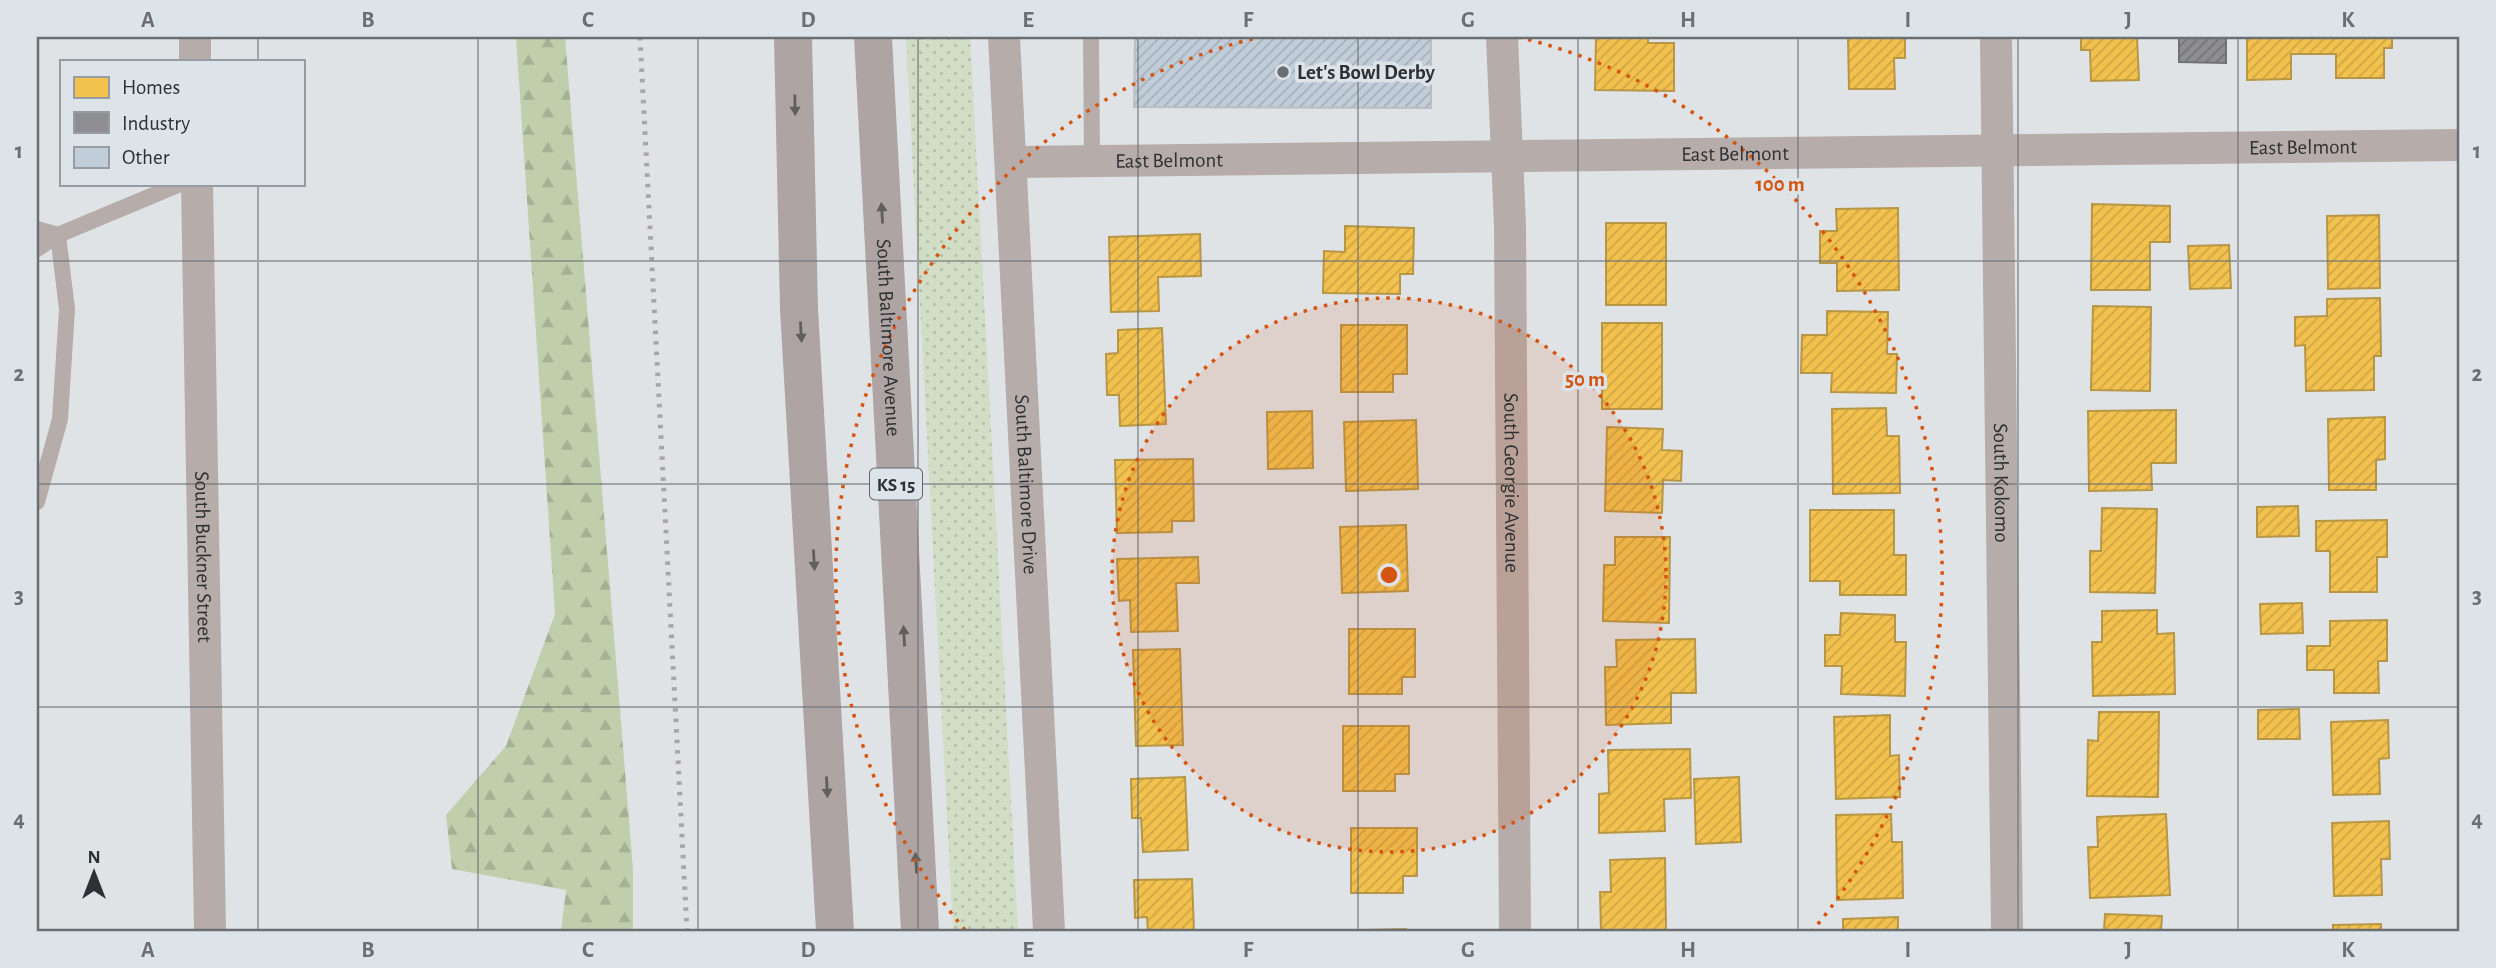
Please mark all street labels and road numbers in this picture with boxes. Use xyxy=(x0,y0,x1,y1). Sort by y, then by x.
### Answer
street label: East Belmont xyxy=(2249,136,2357,158)
street label: East Belmont xyxy=(1681,143,1789,165)
street label: East Belmont xyxy=(1115,150,1223,172)
street label: South Baltimore Avenue xyxy=(873,238,904,437)
street label: South Georgie Avenue xyxy=(1500,393,1522,573)
street label: South Baltimore Drive xyxy=(1011,394,1041,575)
street label: South Kokomo xyxy=(1990,423,2012,543)
road number: KS 15 xyxy=(870,468,922,499)
street label: South Buckner Street xyxy=(191,471,215,643)

